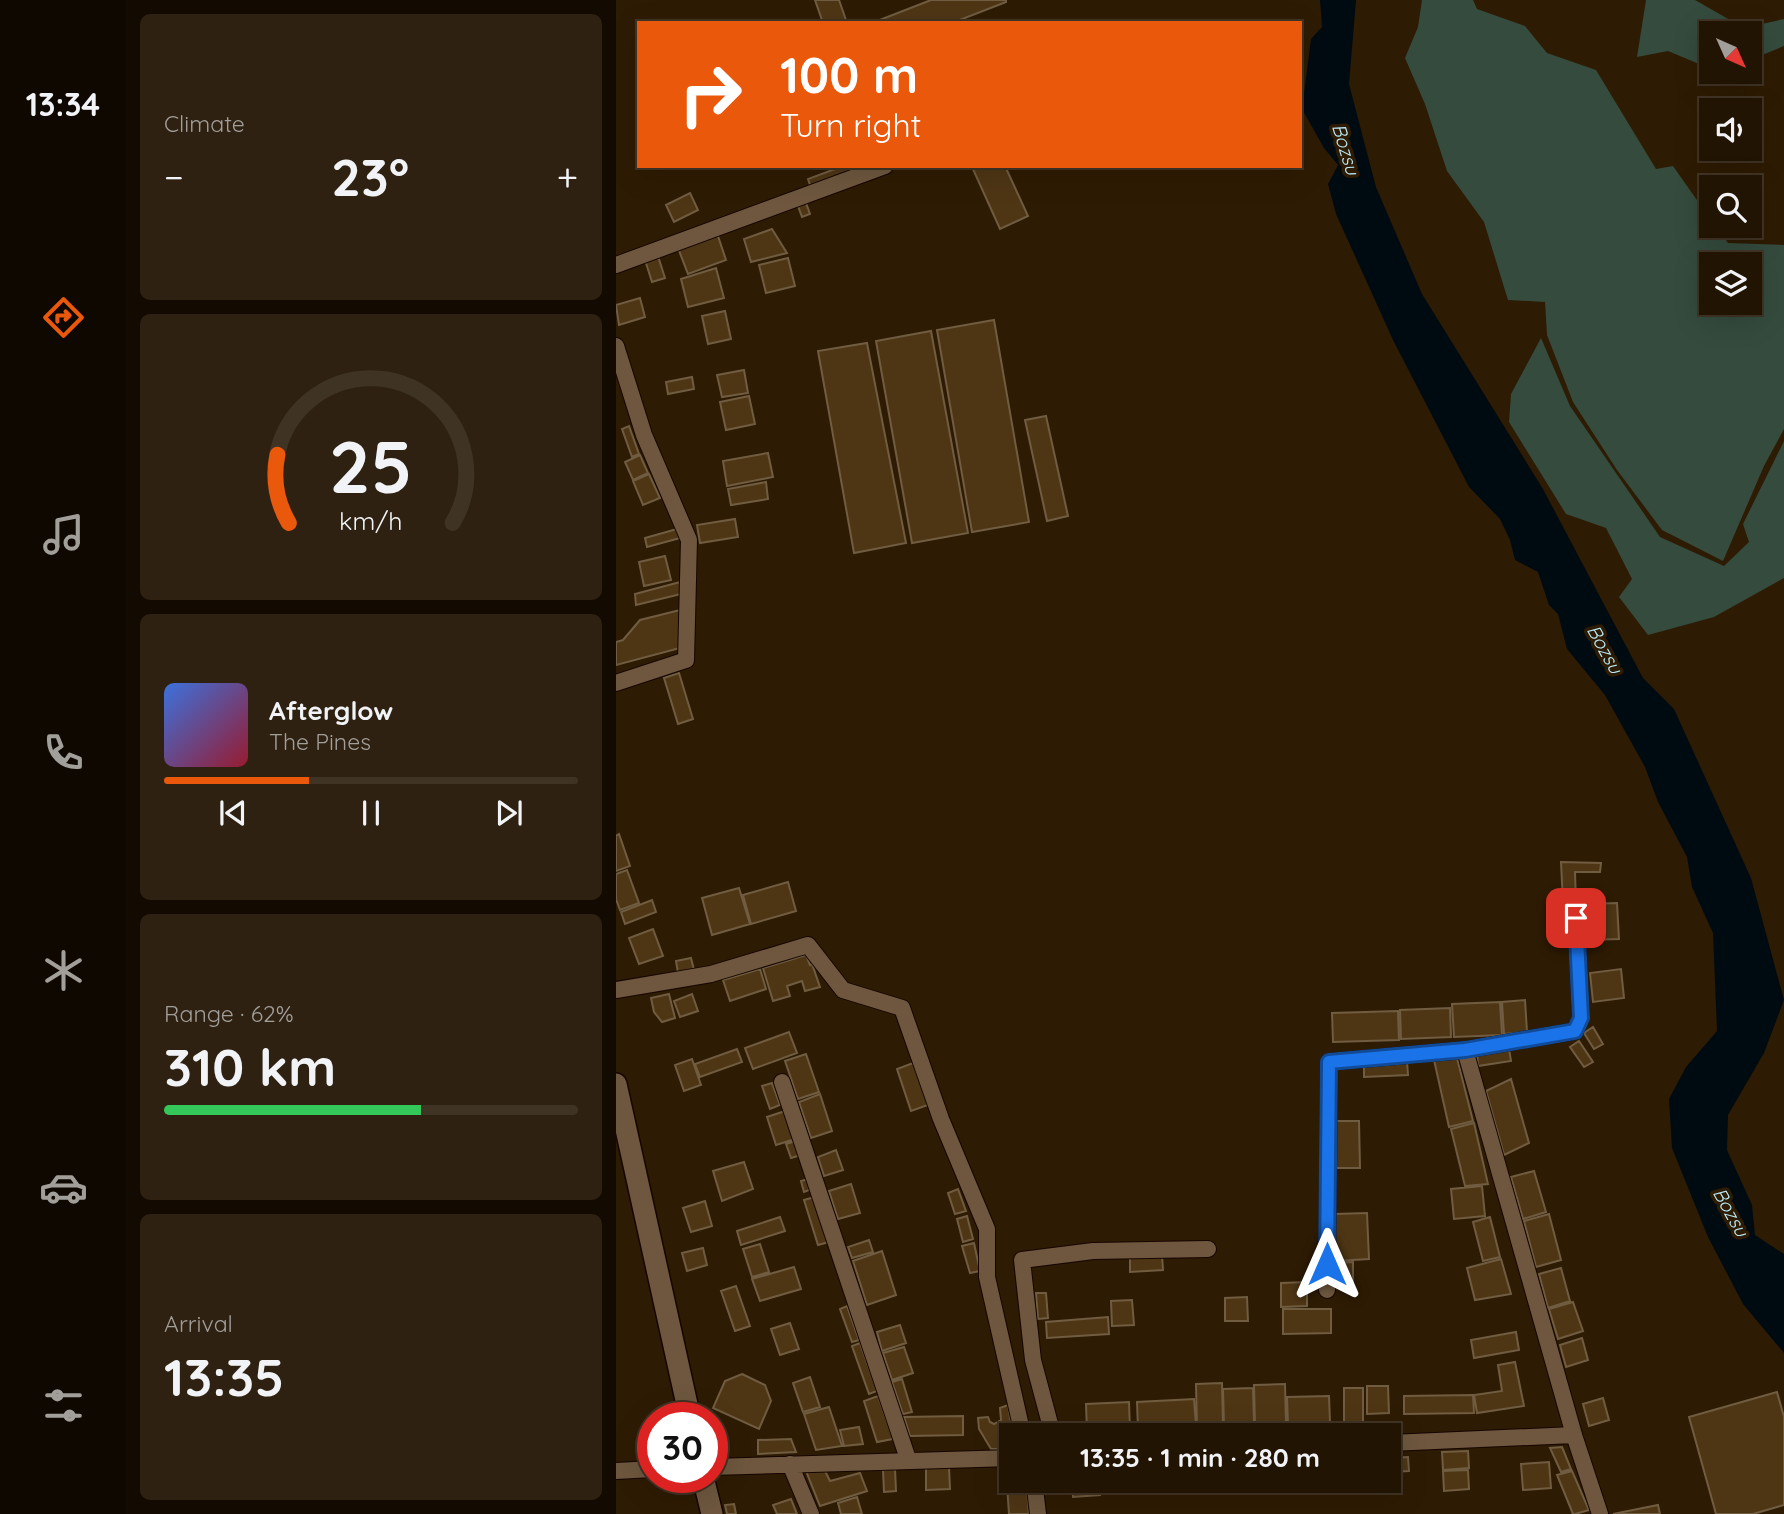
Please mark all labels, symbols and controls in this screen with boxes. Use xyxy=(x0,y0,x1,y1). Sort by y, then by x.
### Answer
north arrow xyxy=(1699,21,1762,84)
map controls xyxy=(1699,21,1762,315)
text: 100 m xyxy=(780,44,918,105)
icon: right xyxy=(665,49,756,140)
text: 13:34 xyxy=(26,84,100,124)
button: sound xyxy=(1699,98,1762,161)
text: Turn right xyxy=(780,105,921,145)
text: Climate xyxy=(164,109,245,138)
water label: Bozsu xyxy=(1327,120,1365,179)
text: 23° xyxy=(331,144,409,209)
text: − xyxy=(164,153,184,201)
text: + xyxy=(557,153,578,201)
button: search xyxy=(1699,175,1762,238)
button: layers xyxy=(1699,252,1762,315)
icon: directions xyxy=(39,293,88,342)
text: 25 xyxy=(329,420,413,511)
text: km/h xyxy=(339,505,403,536)
icon: music xyxy=(39,510,88,559)
water label: Bozsu xyxy=(1582,620,1629,679)
text: Afterglow xyxy=(269,694,393,727)
text: The Pines xyxy=(269,727,371,756)
icon: phone xyxy=(39,728,88,777)
icon: previous xyxy=(214,794,252,832)
icon: pause xyxy=(352,794,390,832)
icon: next xyxy=(490,794,528,832)
pin xyxy=(1546,888,1606,948)
icon: arrive xyxy=(1557,899,1595,937)
icon: climate xyxy=(39,946,88,995)
text: Range · 62% xyxy=(164,999,294,1028)
text: 310 km xyxy=(164,1034,336,1099)
icon: car xyxy=(39,1163,88,1212)
water label: Bozsu xyxy=(1708,1183,1755,1242)
position arrow xyxy=(1290,1227,1364,1301)
text: Arrival xyxy=(164,1309,233,1338)
text: 13:35 xyxy=(164,1344,284,1409)
icon: filters xyxy=(39,1381,88,1430)
speed limit sign: 30 xyxy=(637,1402,728,1493)
text: 13:35 · 1 min · 280 m xyxy=(1080,1441,1320,1474)

